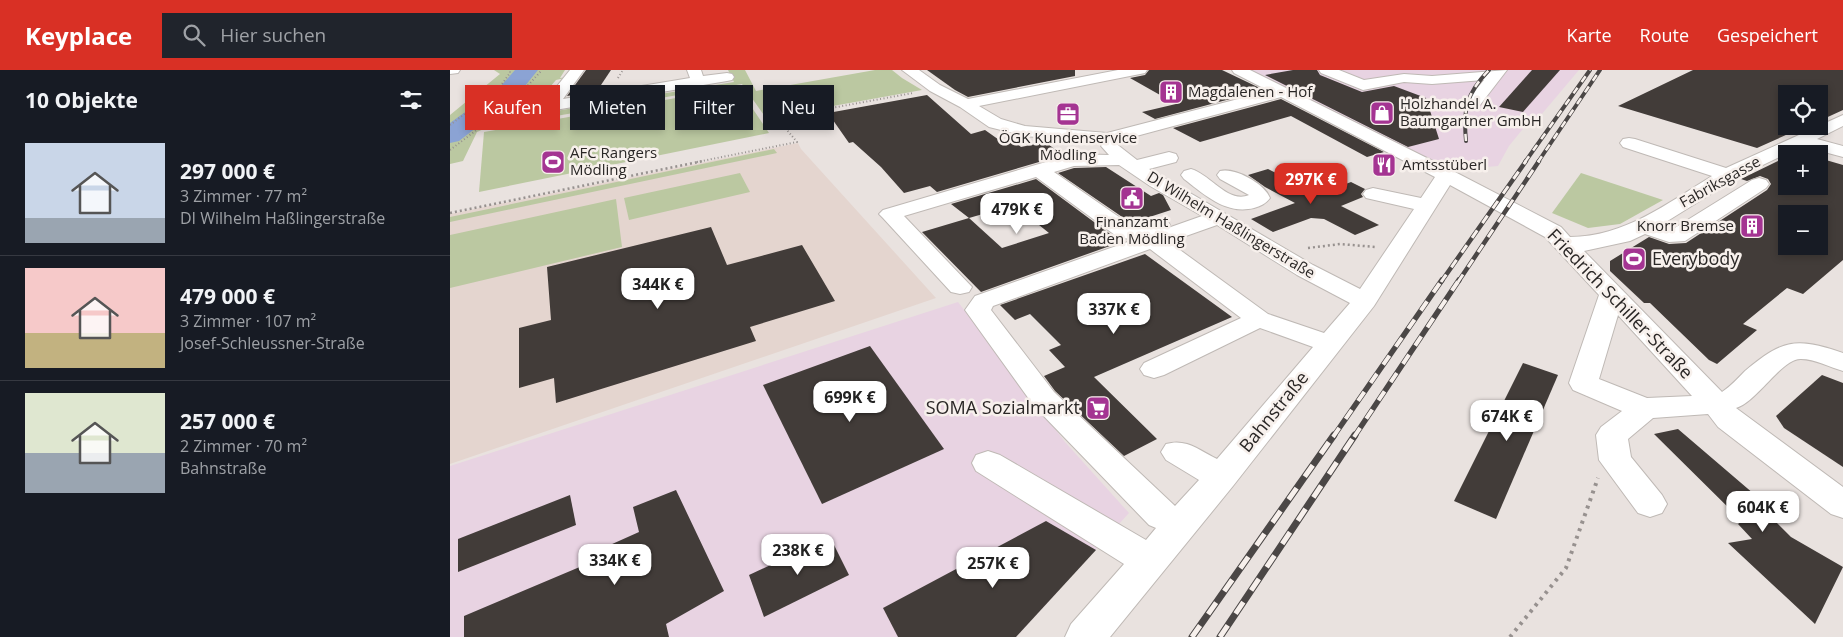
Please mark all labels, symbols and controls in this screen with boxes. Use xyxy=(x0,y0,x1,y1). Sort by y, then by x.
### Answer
search box xyxy=(162,13,512,58)
text: Keyplace xyxy=(25,19,132,52)
icon: search xyxy=(180,21,208,49)
text: Hier suchen xyxy=(220,22,326,48)
text: Karte xyxy=(1567,23,1612,47)
text: Route xyxy=(1640,23,1689,47)
text: Gespeichert xyxy=(1717,23,1818,47)
building icon: Magdalenen - Hof xyxy=(1158,79,1184,105)
place label: Magdalenen - Hof xyxy=(1188,81,1313,101)
chip: Kaufen xyxy=(465,85,560,130)
chip: Mieten xyxy=(570,85,665,130)
chip: Filter xyxy=(675,85,753,130)
chip: Neu xyxy=(763,85,834,130)
map controls xyxy=(1778,85,1828,255)
button: locate xyxy=(1778,85,1828,135)
text: 10 Objekte xyxy=(25,86,138,114)
icon: filters xyxy=(397,86,425,114)
place label: Holzhandel A. Baumgartner GmbH xyxy=(1400,93,1542,130)
shop icon: Holzhandel A. Baumgartner GmbH xyxy=(1369,100,1395,126)
office icon: ÖGK Kundenservice Mödling xyxy=(1055,101,1081,127)
place label: ÖGK Kundenservice Mödling xyxy=(999,127,1137,164)
place label: AFC Rangers Mödling xyxy=(570,142,657,179)
button: + xyxy=(1778,145,1828,195)
sports icon: AFC Rangers Mödling xyxy=(540,149,566,175)
street label: Fabriksgasse xyxy=(1676,151,1763,212)
restaurant icon: Amtsstüberl xyxy=(1371,152,1397,178)
place label: Amtsstüberl xyxy=(1402,154,1487,174)
text: 297 000 € xyxy=(180,157,275,185)
pin: 297K € xyxy=(1270,162,1352,205)
icon: home xyxy=(65,163,125,223)
street label: DI Wilhelm Haßlingerstraße xyxy=(1144,166,1319,282)
text: 297K € xyxy=(1285,168,1337,190)
text: 3 Zimmer · 77 m² xyxy=(180,185,307,207)
public building icon: Finanzamt Baden Mödling xyxy=(1119,185,1145,211)
pin: 479K € xyxy=(976,192,1058,235)
text: 479K € xyxy=(991,198,1043,220)
button: − xyxy=(1778,205,1828,255)
text: DI Wilhelm Haßlingerstraße xyxy=(180,207,385,229)
place label: Finanzamt Baden Mödling xyxy=(1079,211,1185,248)
building icon: Knorr Bremse xyxy=(1739,213,1765,239)
place label: Knorr Bremse xyxy=(1637,215,1734,235)
street label: Friedrich Schiller-Straße xyxy=(1543,223,1699,384)
sports icon: Everybody xyxy=(1621,246,1647,272)
place label: Everybody xyxy=(1652,246,1740,270)
pin: 344K € xyxy=(617,268,699,310)
text: 344K € xyxy=(632,273,684,295)
text: 479 000 € xyxy=(180,282,275,310)
icon: home xyxy=(65,288,125,348)
pin: 337K € xyxy=(1073,292,1155,335)
text: 337K € xyxy=(1088,298,1140,320)
text: 3 Zimmer · 107 m² xyxy=(180,310,316,332)
text: Josef-Schleussner-Straße xyxy=(180,332,365,354)
street label: Bahnstraße xyxy=(1233,366,1313,457)
pin: 699K € xyxy=(809,380,891,423)
text: 699K € xyxy=(824,386,876,408)
place label: SOMA Sozialmarkt xyxy=(926,395,1080,419)
supermarket icon: SOMA Sozialmarkt xyxy=(1085,395,1111,421)
pin: 674K € xyxy=(1466,400,1548,442)
text: 674K € xyxy=(1481,405,1533,427)
text: 257 000 € xyxy=(180,407,275,435)
icon: home xyxy=(65,413,125,473)
text: 2 Zimmer · 70 m² xyxy=(180,435,307,457)
text: Bahnstraße xyxy=(180,457,267,479)
pin: 604K € xyxy=(1722,490,1804,533)
text: 604K € xyxy=(1737,496,1789,518)
pin: 238K € xyxy=(757,534,839,576)
text: 238K € xyxy=(772,539,824,561)
pin: 334K € xyxy=(574,544,656,586)
pin: 257K € xyxy=(952,546,1034,589)
text: 334K € xyxy=(589,549,641,571)
text: 257K € xyxy=(967,552,1019,574)

